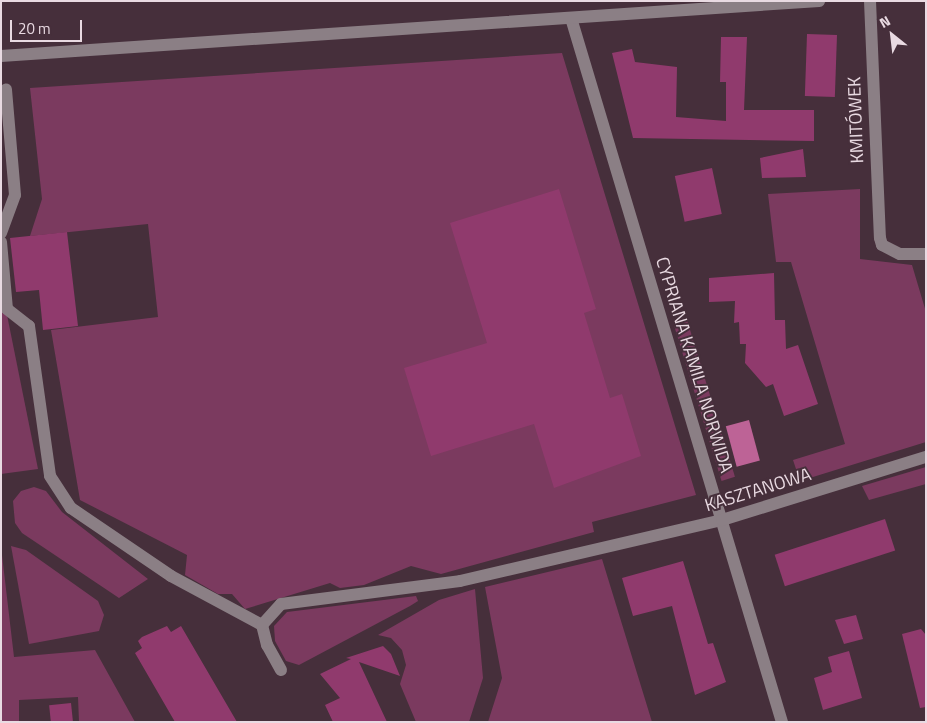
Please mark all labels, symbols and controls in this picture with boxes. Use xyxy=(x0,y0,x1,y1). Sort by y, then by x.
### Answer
scale bar xyxy=(12,10,85,42)
north arrow xyxy=(867,10,917,60)
text: N xyxy=(875,10,894,33)
text: 20 m xyxy=(18,17,51,40)
street label: KMITÓWEK xyxy=(844,76,868,164)
street label: CYPRIANA KAMILA NORWIDA xyxy=(651,254,737,476)
street label: KASZTANOWA xyxy=(702,464,814,516)

